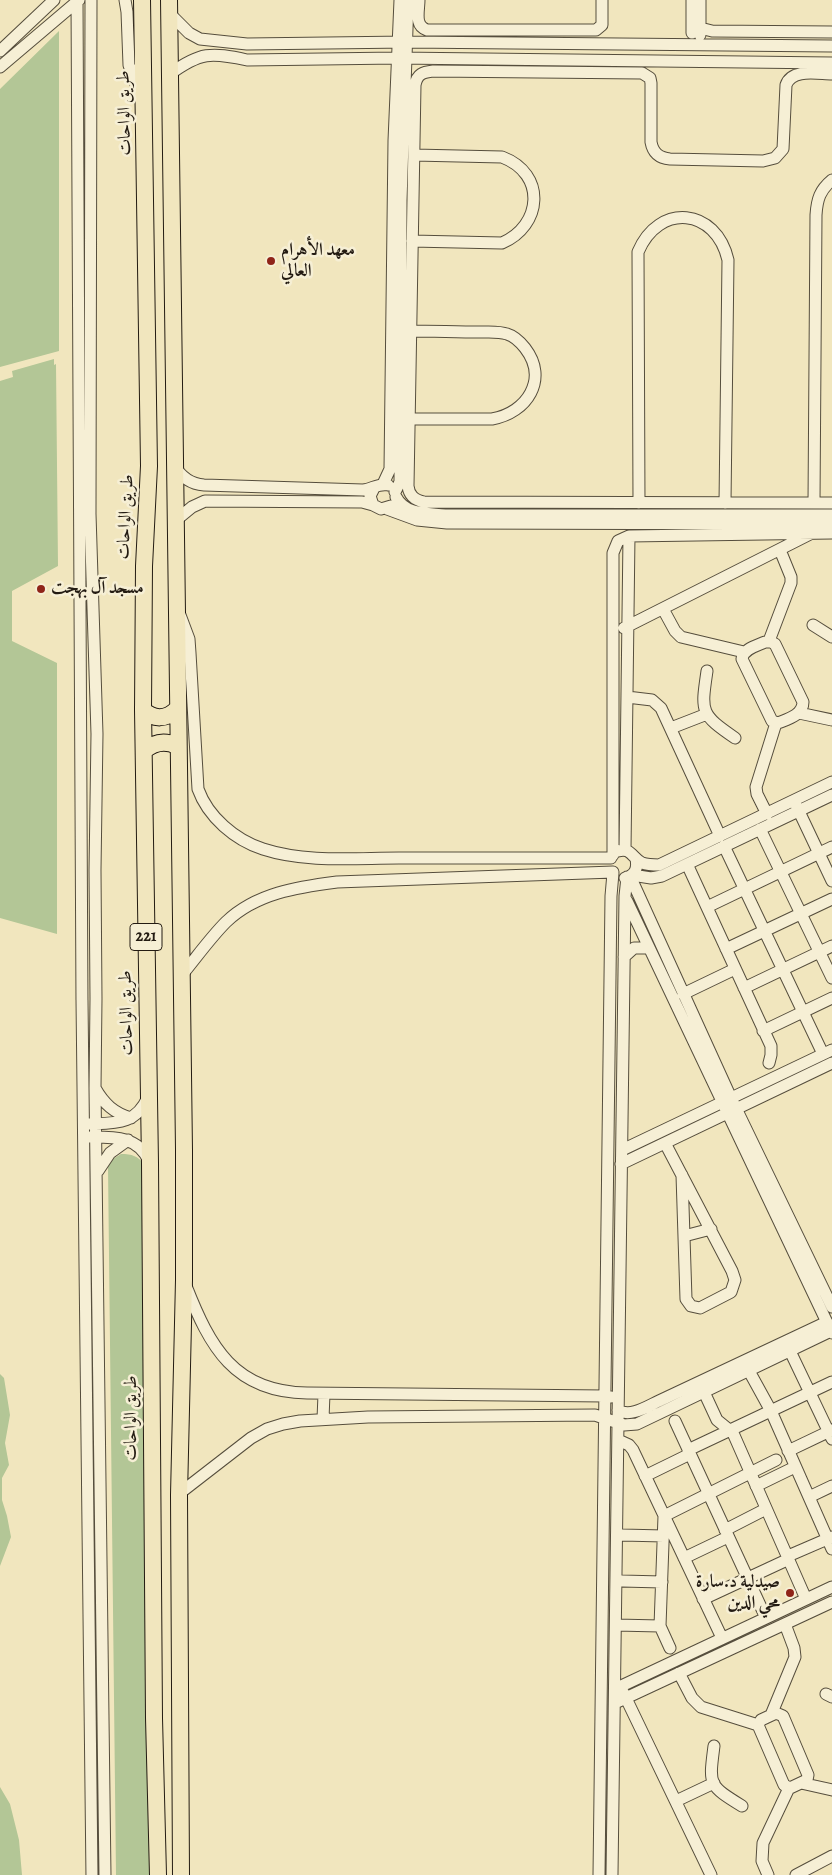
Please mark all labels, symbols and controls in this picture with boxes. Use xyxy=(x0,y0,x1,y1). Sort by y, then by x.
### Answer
street label: طريق الواحات xyxy=(113,70,137,156)
place label: معهد الأهرام العالي xyxy=(281,240,355,282)
marker: معهد الأهرام العالي xyxy=(265,255,277,267)
street label: طريق الواحات xyxy=(113,474,139,560)
place label: مسجد آل بهجت xyxy=(51,578,144,600)
marker: مسجد آل بهجت xyxy=(35,583,47,595)
road number: 221 xyxy=(130,924,162,950)
street label: طريق الواحات xyxy=(115,970,139,1056)
street label: طريق الواحات xyxy=(121,1375,143,1461)
place label: صيدلية د.سارة محي الدين xyxy=(696,1572,780,1615)
marker: صيدلية د.سارة محي الدين xyxy=(784,1587,796,1599)

